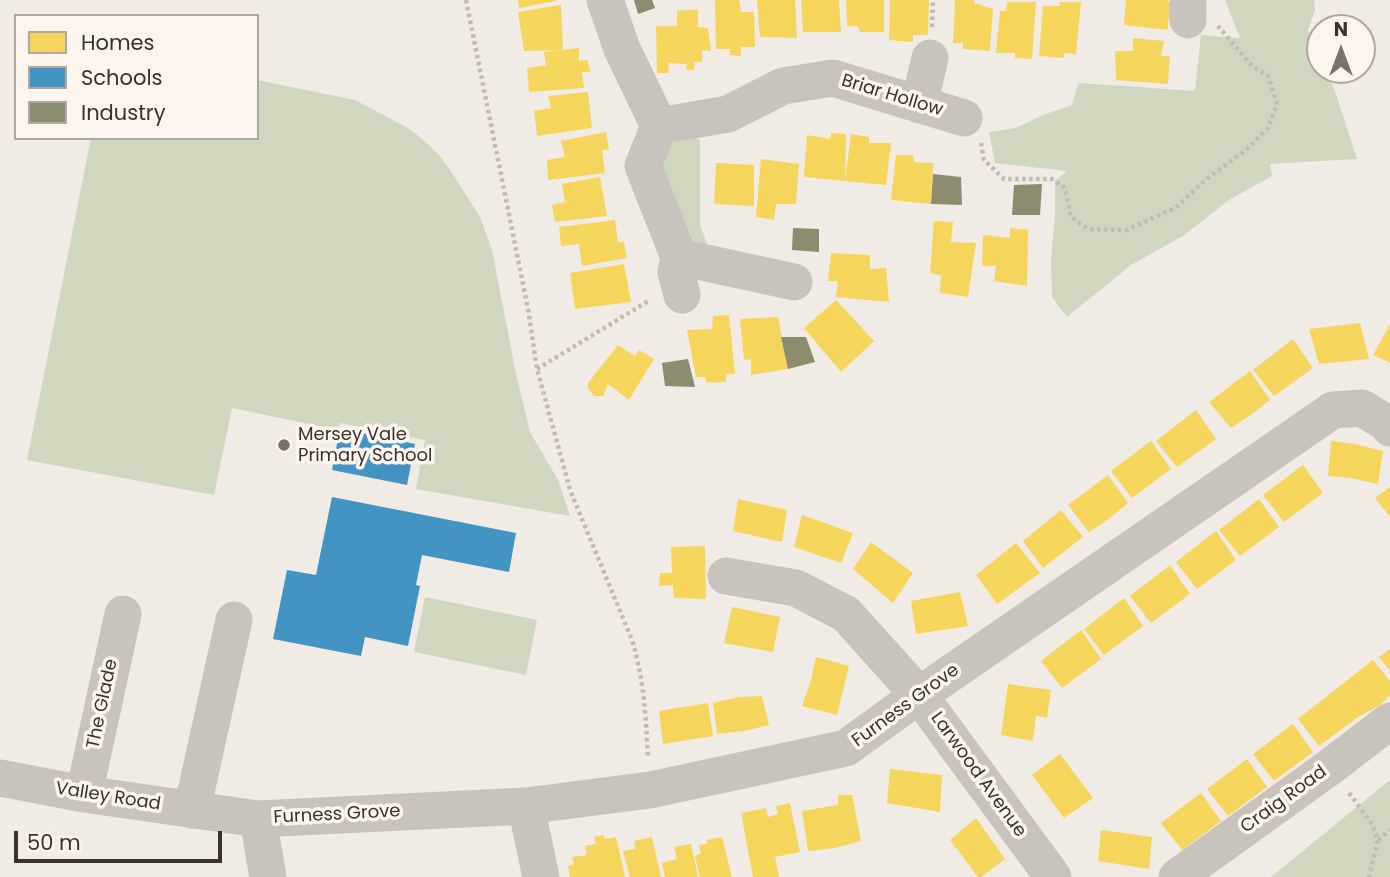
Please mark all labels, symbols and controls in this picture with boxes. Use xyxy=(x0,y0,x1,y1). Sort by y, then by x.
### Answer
legend xyxy=(14,14,259,140)
north arrow xyxy=(1306,14,1376,84)
text: N xyxy=(1334,16,1348,43)
text: Homes xyxy=(81,28,155,57)
text: Schools xyxy=(81,63,163,92)
street label: Briar Hollow xyxy=(839,70,945,122)
text: Industry xyxy=(81,98,166,127)
place label: Mersey Vale Primary School xyxy=(298,424,432,466)
marker: Mersey Vale Primary School xyxy=(276,437,292,453)
street label: The Glade xyxy=(83,657,123,751)
street label: Furness Grove xyxy=(848,660,964,752)
street label: Larwood Avenue xyxy=(925,708,1031,842)
street label: Craig Road xyxy=(1237,762,1331,838)
street label: Valley Road xyxy=(54,778,162,816)
street label: Furness Grove xyxy=(273,801,401,829)
scale bar xyxy=(18,818,226,862)
text: 50 m xyxy=(27,828,81,857)

